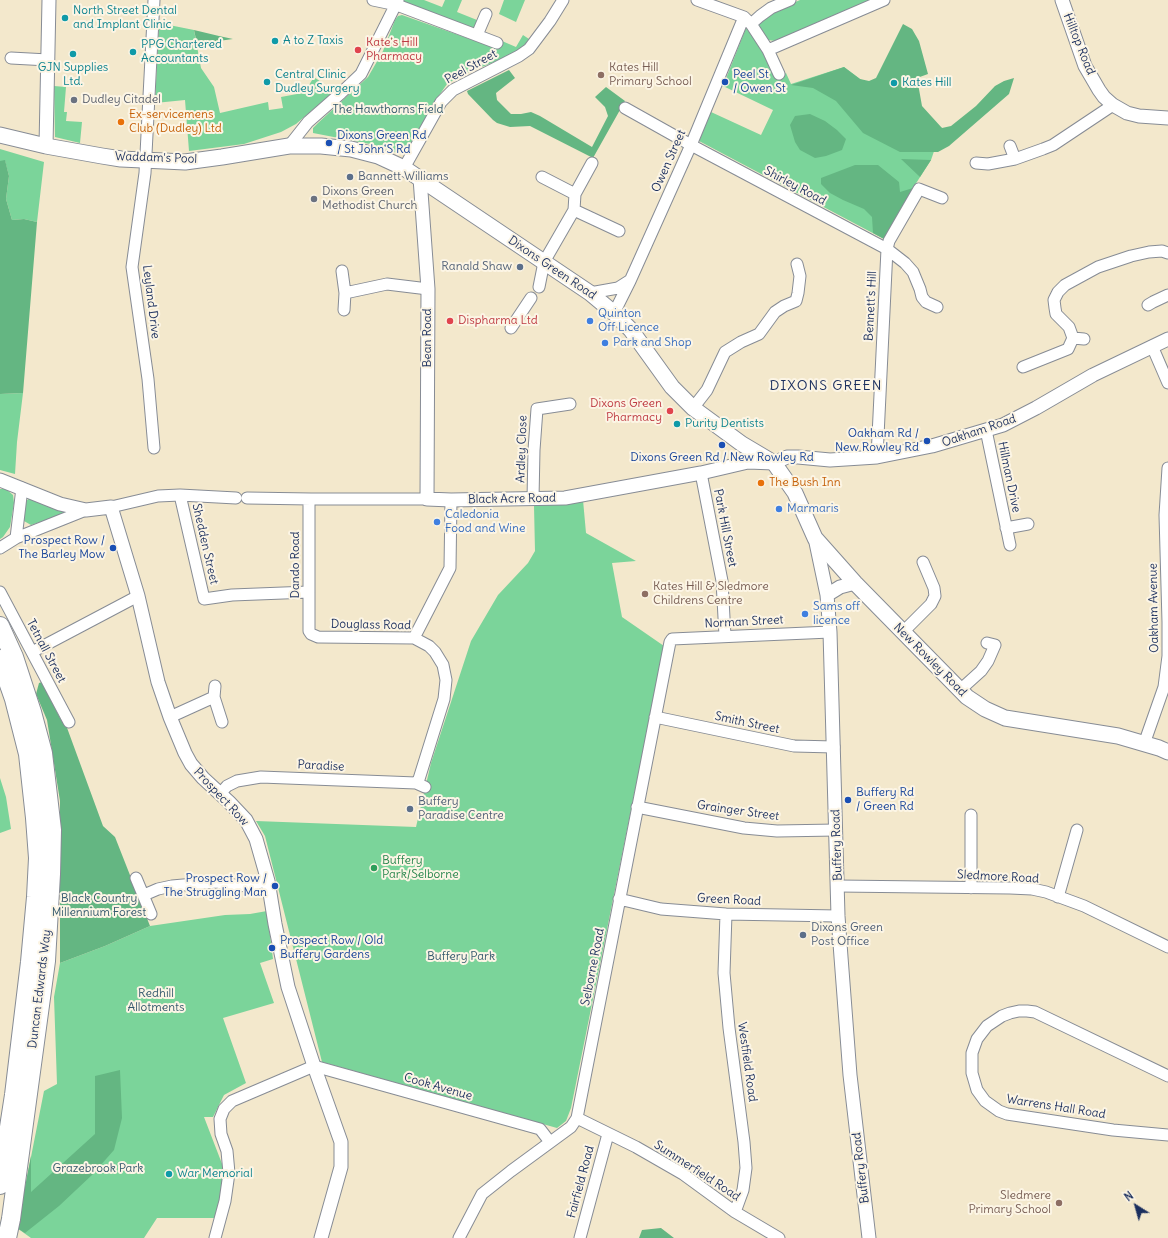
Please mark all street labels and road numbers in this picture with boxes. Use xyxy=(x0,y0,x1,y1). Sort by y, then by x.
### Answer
street label: Hilltop Road xyxy=(1060,11,1098,77)
street label: Peel Street xyxy=(442,47,500,87)
street label: Owen Street xyxy=(649,127,689,195)
street label: Waddam's Pool xyxy=(115,149,197,167)
street label: Shirley Road xyxy=(762,164,828,208)
street label: Dixons Green Road xyxy=(505,233,599,303)
street label: Leyland Drive xyxy=(139,264,163,340)
street label: Bennett's Hill xyxy=(862,271,880,341)
street label: Bean Road xyxy=(421,308,435,368)
street label: Oakham Road xyxy=(940,412,1018,450)
street label: Ardley Close xyxy=(514,415,530,483)
street label: Hillman Drive xyxy=(994,440,1024,514)
street label: Park Hill Street xyxy=(710,488,740,568)
street label: Black Acre Road xyxy=(468,491,556,507)
street label: Shedden Street xyxy=(189,502,221,586)
street label: Dando Road xyxy=(289,531,303,599)
street label: Oakham Avenue xyxy=(1146,563,1162,653)
street label: Norman Street xyxy=(704,613,784,631)
street label: Tetnall Street xyxy=(23,617,69,685)
street label: Douglass Road xyxy=(331,617,411,633)
street label: New Rowley Road xyxy=(890,620,970,700)
street label: Smith Street xyxy=(713,709,781,737)
street label: Paradise xyxy=(297,758,345,774)
street label: Prospect Row xyxy=(190,765,252,829)
street label: Grainger Street xyxy=(696,798,780,824)
street label: Buffery Road xyxy=(829,809,845,881)
street label: Sledmore Road xyxy=(957,868,1039,886)
street label: Green Road xyxy=(697,891,761,909)
street label: Selborne Road xyxy=(578,927,608,1007)
street label: Duncan Edwards Way xyxy=(26,929,54,1049)
street label: Westfield Road xyxy=(734,1021,760,1103)
street label: Cook Avenue xyxy=(402,1070,474,1104)
street label: Warrens Hall Road xyxy=(1005,1092,1107,1122)
street label: Buffery Road xyxy=(849,1132,873,1204)
street label: Summerfield Road xyxy=(651,1138,743,1204)
street label: Fairfield Road xyxy=(564,1144,598,1220)

